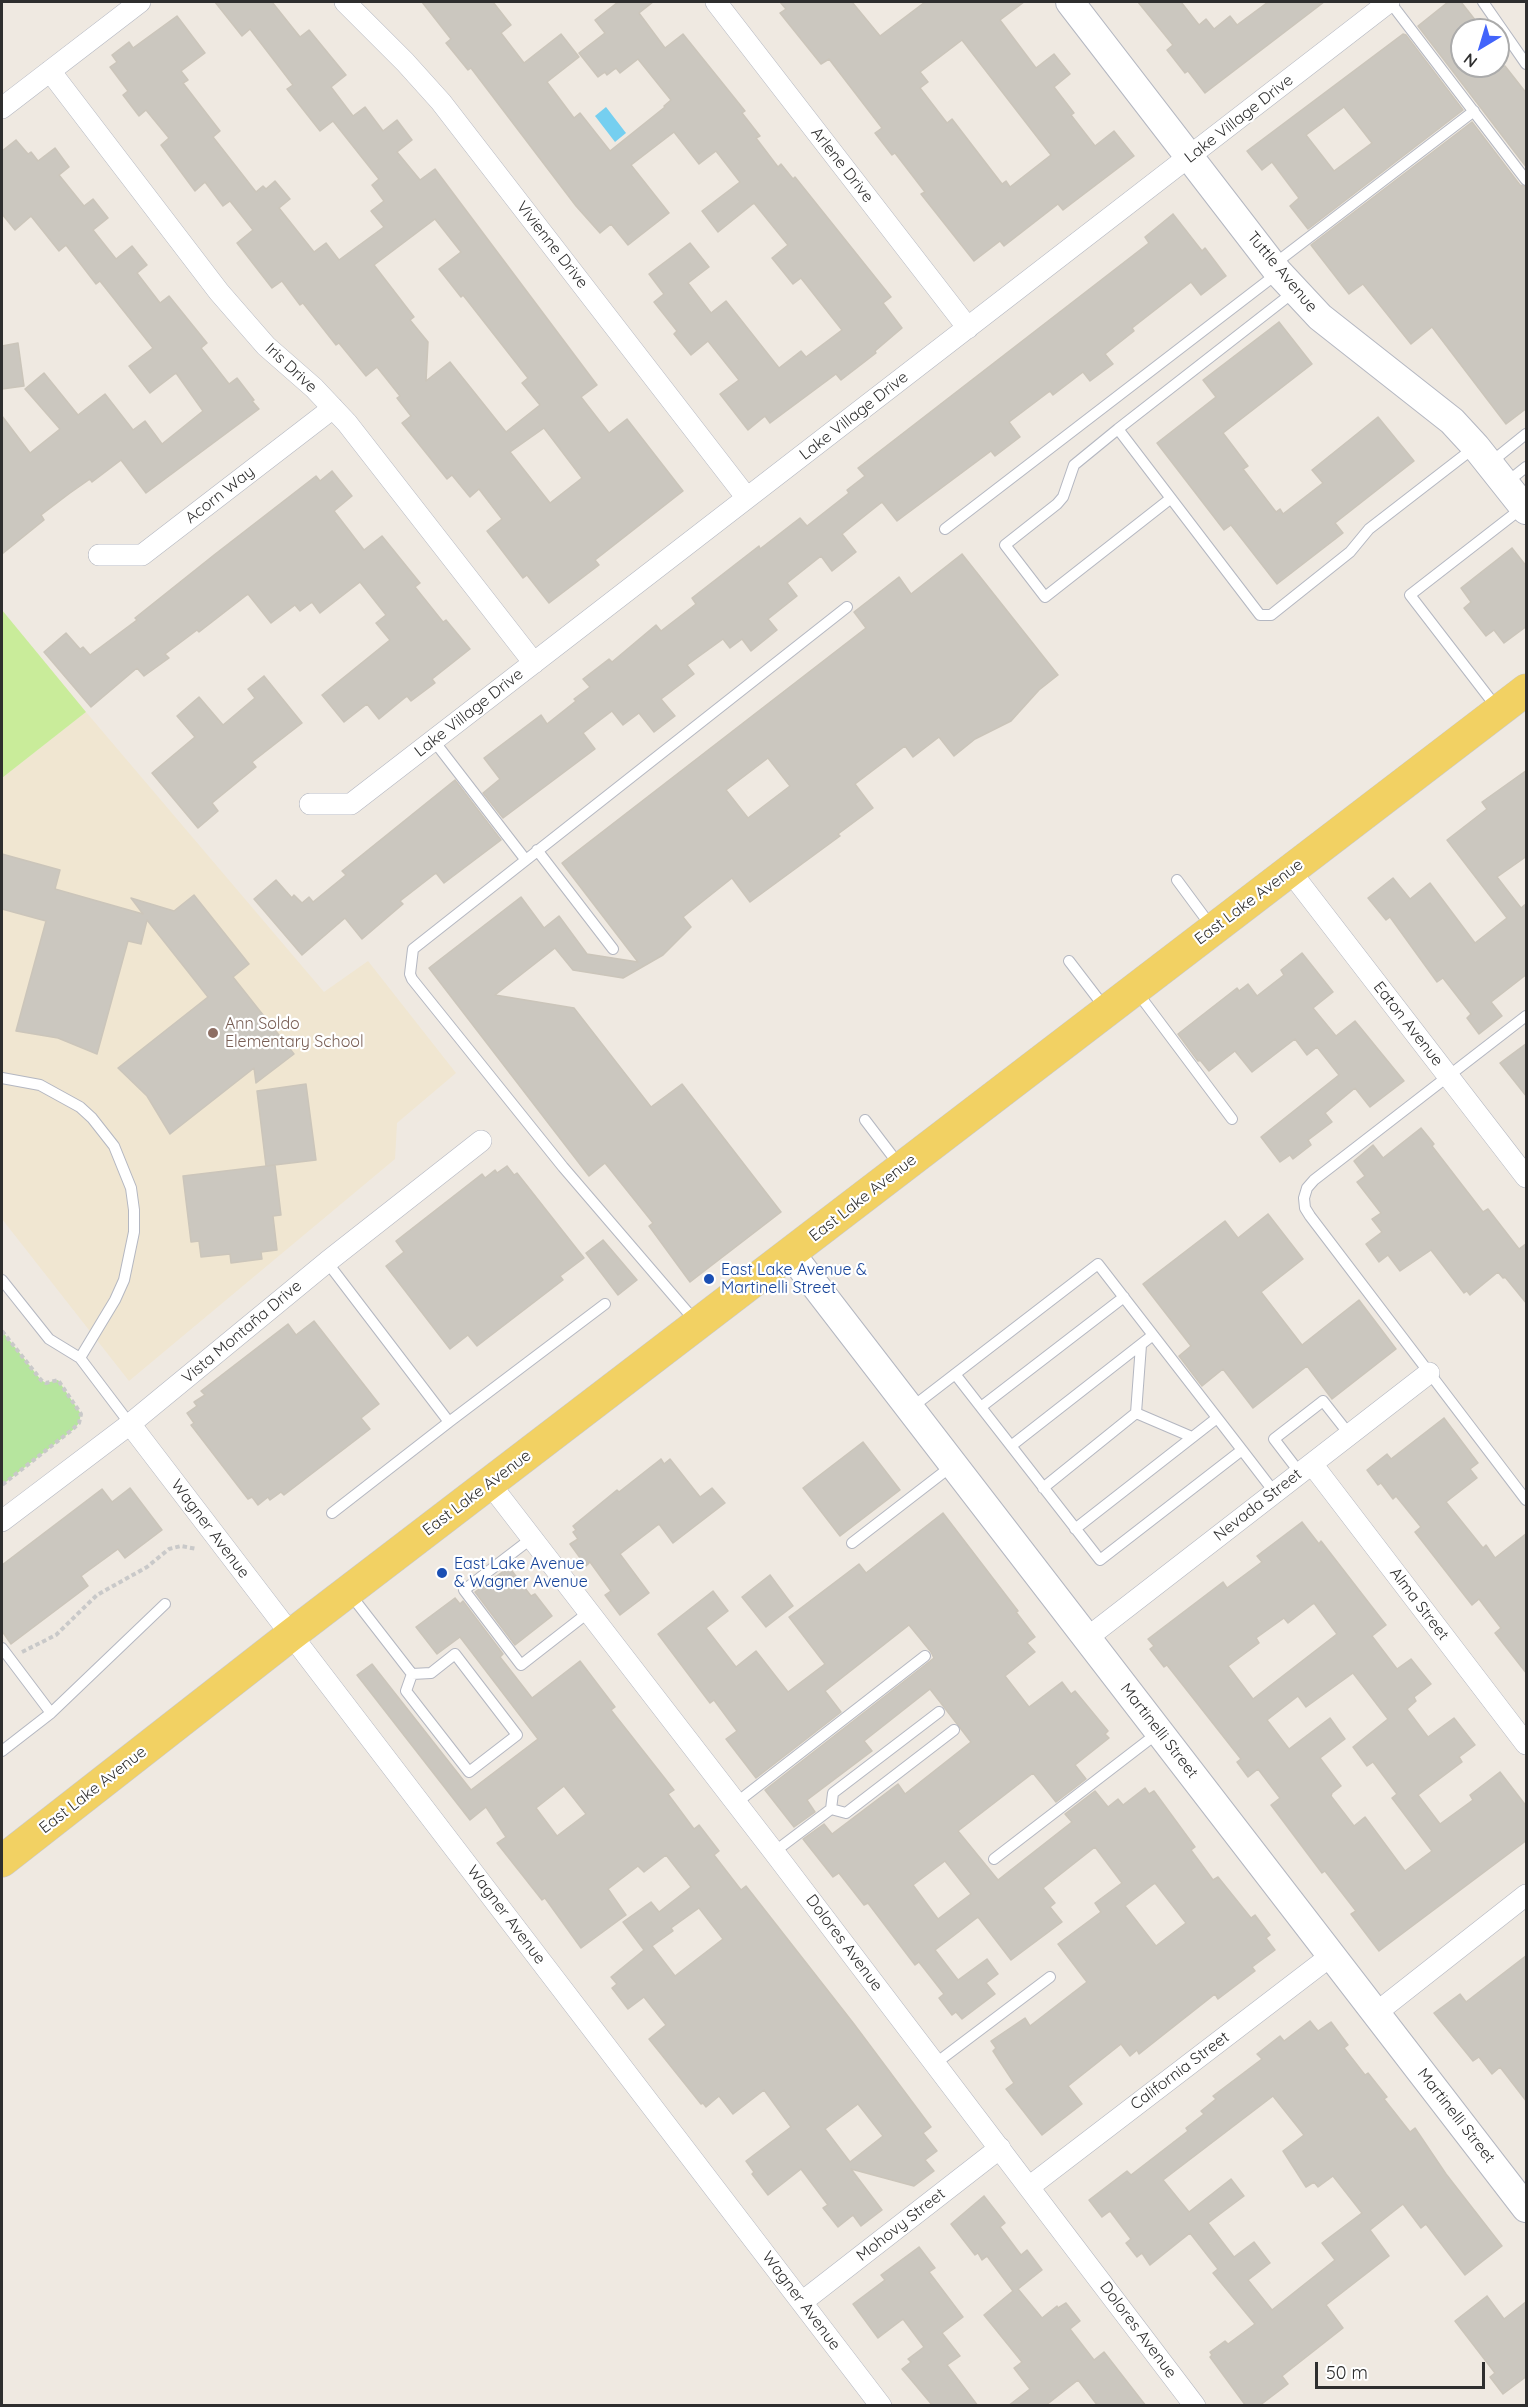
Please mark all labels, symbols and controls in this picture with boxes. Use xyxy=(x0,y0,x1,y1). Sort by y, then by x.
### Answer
north arrow xyxy=(1450,18,1510,78)
text: N xyxy=(1459,49,1481,72)
street label: Lake Village Drive xyxy=(1181,71,1297,167)
street label: Arlene Drive xyxy=(807,124,877,206)
street label: Vivienne Drive xyxy=(512,198,592,292)
street label: Tuttle Avenue xyxy=(1243,228,1321,316)
street label: Iris Drive xyxy=(261,339,321,397)
street label: Lake Village Drive xyxy=(796,368,912,464)
street label: Acorn Way xyxy=(182,462,258,528)
street label: Lake Village Drive xyxy=(411,665,527,761)
street label: East Lake Avenue xyxy=(1191,855,1307,949)
street label: Eaton Avenue xyxy=(1369,978,1447,1070)
place label: Ann Soldo Elementary School xyxy=(225,1014,364,1052)
marker: Ann Soldo Elementary School xyxy=(206,1026,220,1040)
street label: East Lake Avenue xyxy=(806,1150,920,1246)
place label: East Lake Avenue & Martinelli Street xyxy=(721,1260,867,1298)
marker: East Lake Avenue & Martinelli Street xyxy=(702,1272,716,1286)
street label: Vista Montaña Drive xyxy=(178,1276,306,1388)
street label: East Lake Avenue xyxy=(419,1446,535,1540)
street label: Nevada Street xyxy=(1210,1465,1306,1545)
street label: Wagner Avenue xyxy=(167,1476,253,1582)
place label: East Lake Avenue & Wagner Avenue xyxy=(454,1554,588,1592)
street label: Alma Street xyxy=(1385,1564,1453,1644)
marker: East Lake Avenue & Wagner Avenue xyxy=(435,1566,449,1580)
street label: Martinelli Street xyxy=(1116,1680,1202,1782)
street label: East Lake Avenue xyxy=(36,1742,150,1838)
street label: Wagner Avenue xyxy=(463,1862,549,1968)
street label: Dolores Avenue xyxy=(801,1891,887,1995)
street label: California Street xyxy=(1127,2028,1233,2114)
street label: Martinelli Street xyxy=(1413,2065,1499,2167)
street label: Mohovy Street xyxy=(853,2184,949,2266)
street label: Wagner Avenue xyxy=(758,2248,844,2354)
street label: Dolores Avenue xyxy=(1095,2278,1181,2382)
scale bar xyxy=(1318,2350,1488,2388)
text: 50 m xyxy=(1326,2361,1368,2384)

